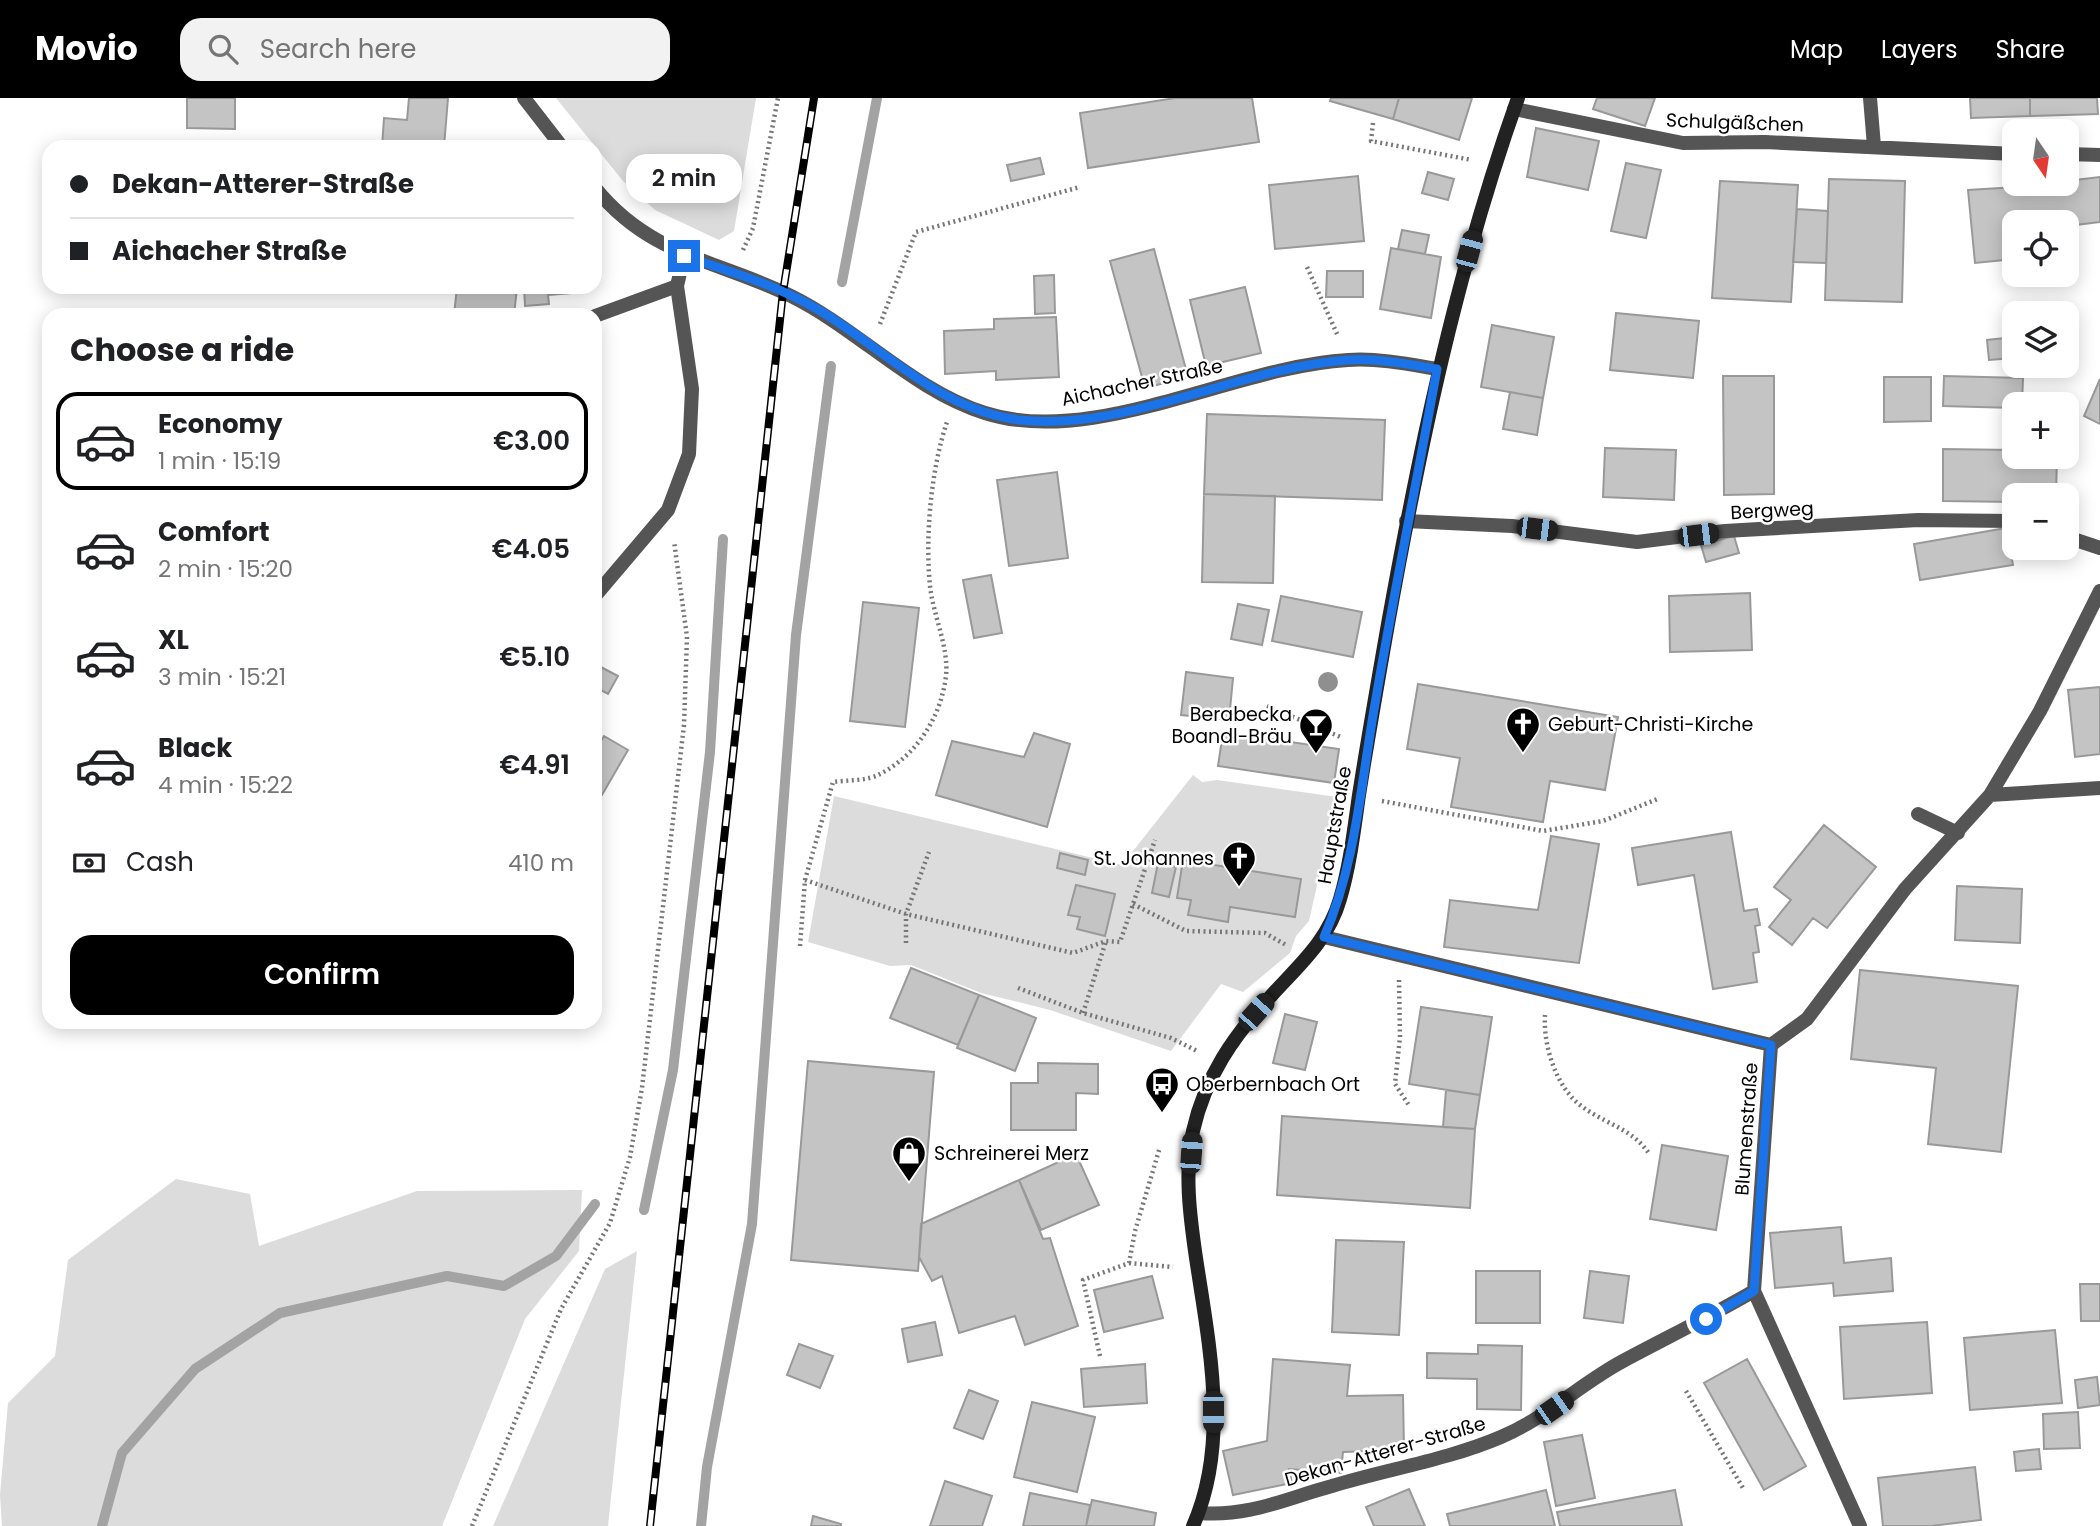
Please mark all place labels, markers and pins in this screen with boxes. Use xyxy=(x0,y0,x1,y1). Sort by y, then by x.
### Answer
place label: Berabecka Boandl-Bräu xyxy=(1171,701,1292,750)
church icon: Geburt-Christi-Kirche xyxy=(1504,705,1542,754)
bar icon: Berabecka Boandl-Bräu xyxy=(1297,706,1335,755)
place label: Geburt-Christi-Kirche xyxy=(1548,711,1753,738)
church icon: St. Johannes xyxy=(1220,839,1258,888)
place label: St. Johannes xyxy=(1094,845,1214,872)
bus stop icon: Oberbernbach Ort xyxy=(1143,1065,1181,1114)
place label: Oberbernbach Ort xyxy=(1186,1071,1360,1098)
shop icon: Schreinerei Merz xyxy=(890,1134,928,1183)
place label: Schreinerei Merz xyxy=(934,1140,1089,1167)

